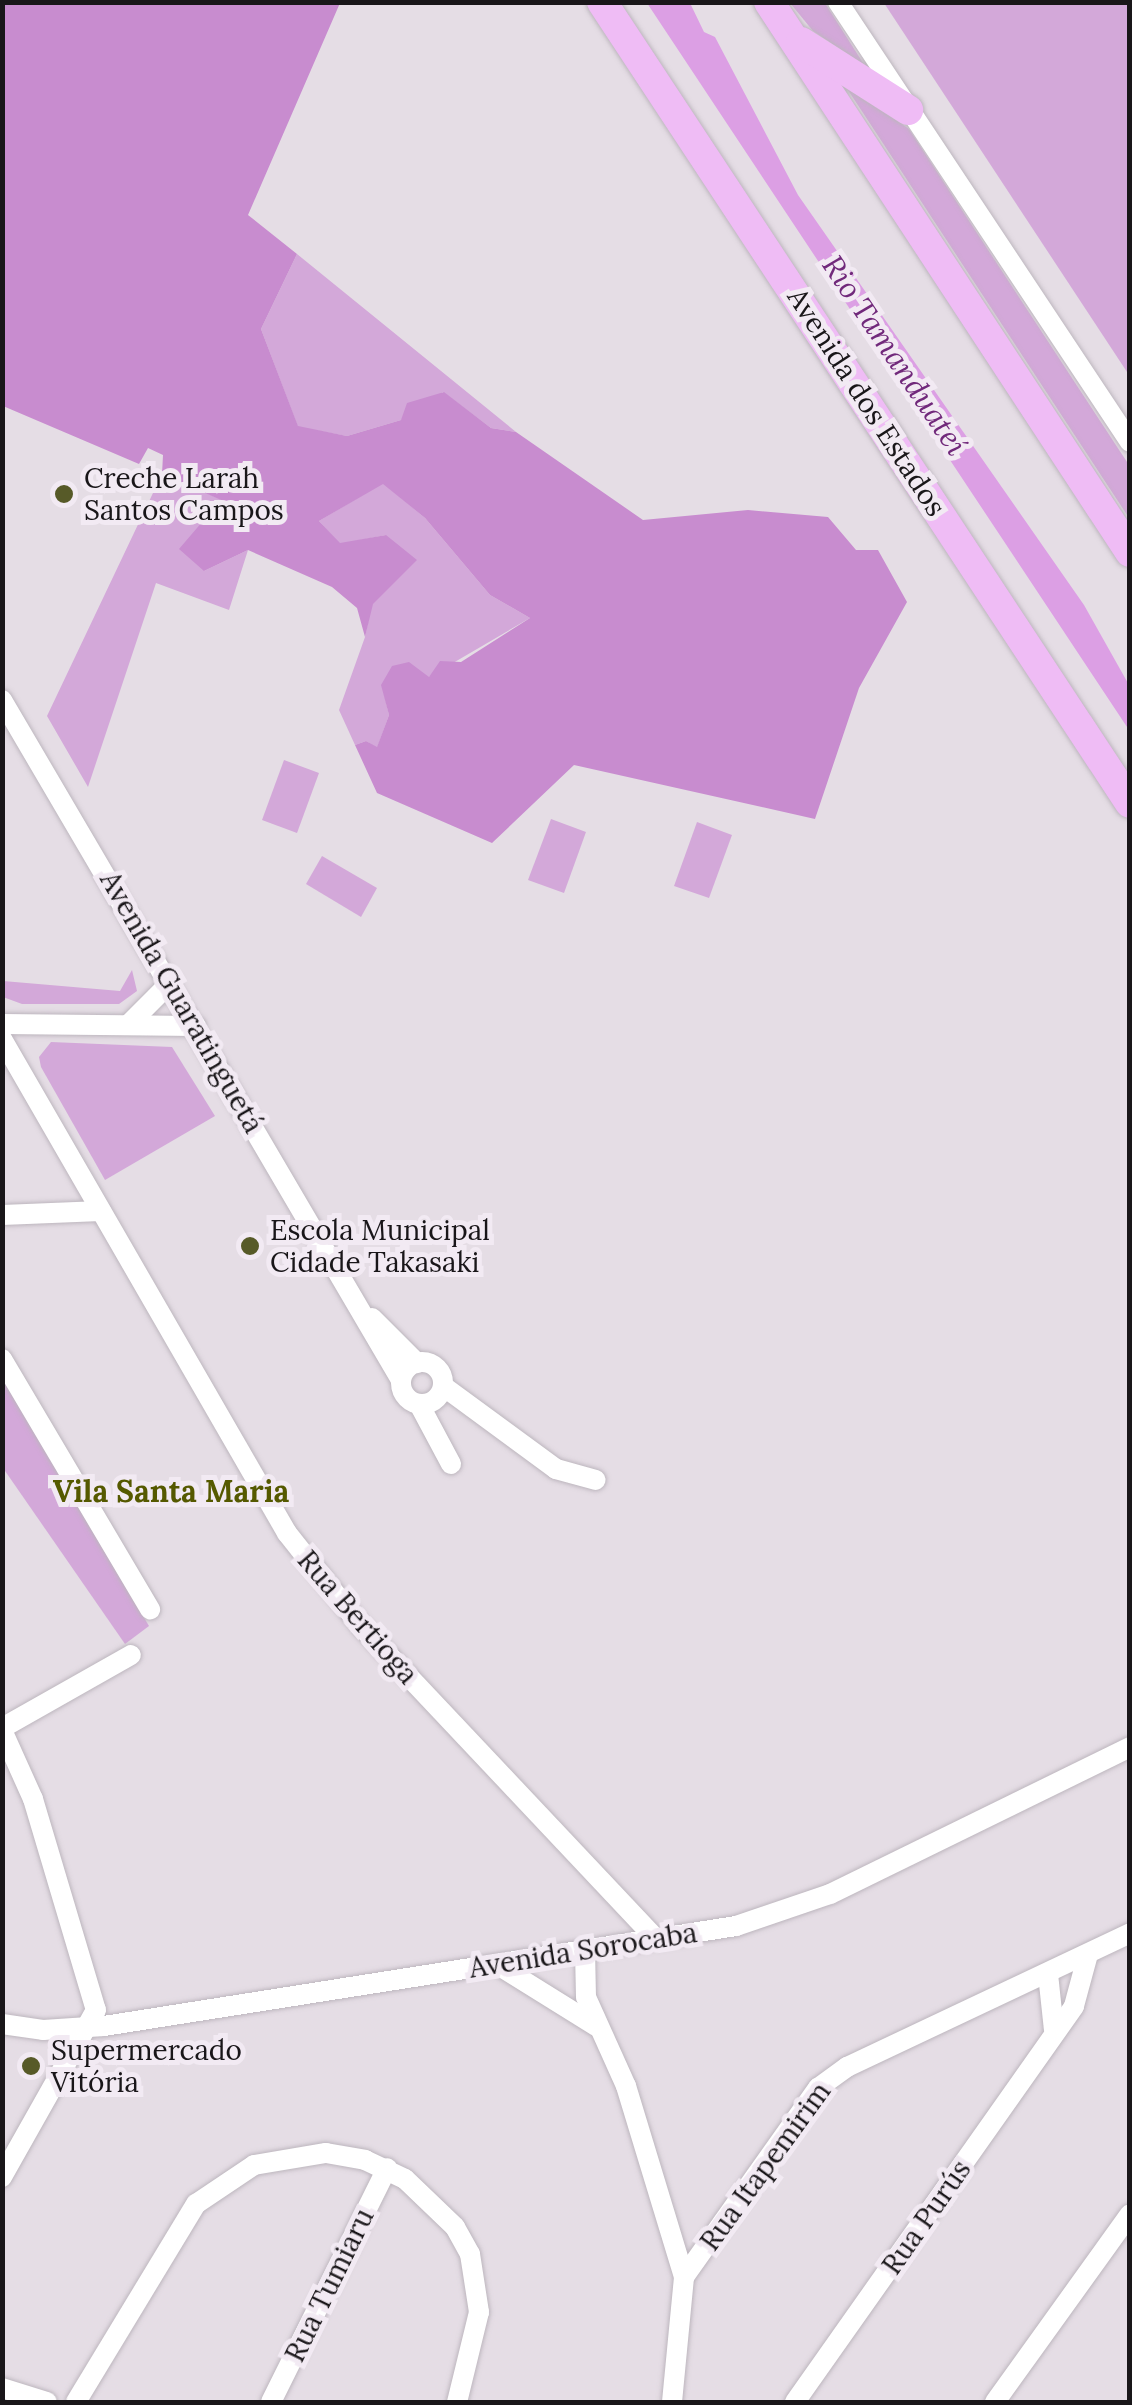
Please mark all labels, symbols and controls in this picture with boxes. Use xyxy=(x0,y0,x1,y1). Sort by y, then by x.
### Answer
water label: Rio Tamanduateí xyxy=(815,248,975,462)
street label: Avenida dos Estados xyxy=(781,282,953,522)
place label: Creche Larah Santos Campos xyxy=(84,461,284,527)
marker: Creche Larah Santos Campos xyxy=(53,483,75,505)
street label: Avenida Guaratinguetá xyxy=(93,865,271,1139)
place label: Escola Municipal Cidade Takasaki xyxy=(270,1213,490,1279)
marker: Escola Municipal Cidade Takasaki xyxy=(239,1235,261,1257)
district label: Vila Santa Maria xyxy=(53,1473,289,1509)
street label: Rua Bertioga xyxy=(291,1543,425,1691)
street label: Avenida Sorocaba xyxy=(467,1915,699,1985)
place label: Supermercado Vitória xyxy=(51,2033,242,2099)
marker: Supermercado Vitória xyxy=(20,2055,42,2077)
street label: Rua Itapemirim xyxy=(693,2075,837,2257)
street label: Rua Purús xyxy=(874,2153,978,2281)
street label: Rua Tumiaru xyxy=(277,2203,381,2367)

